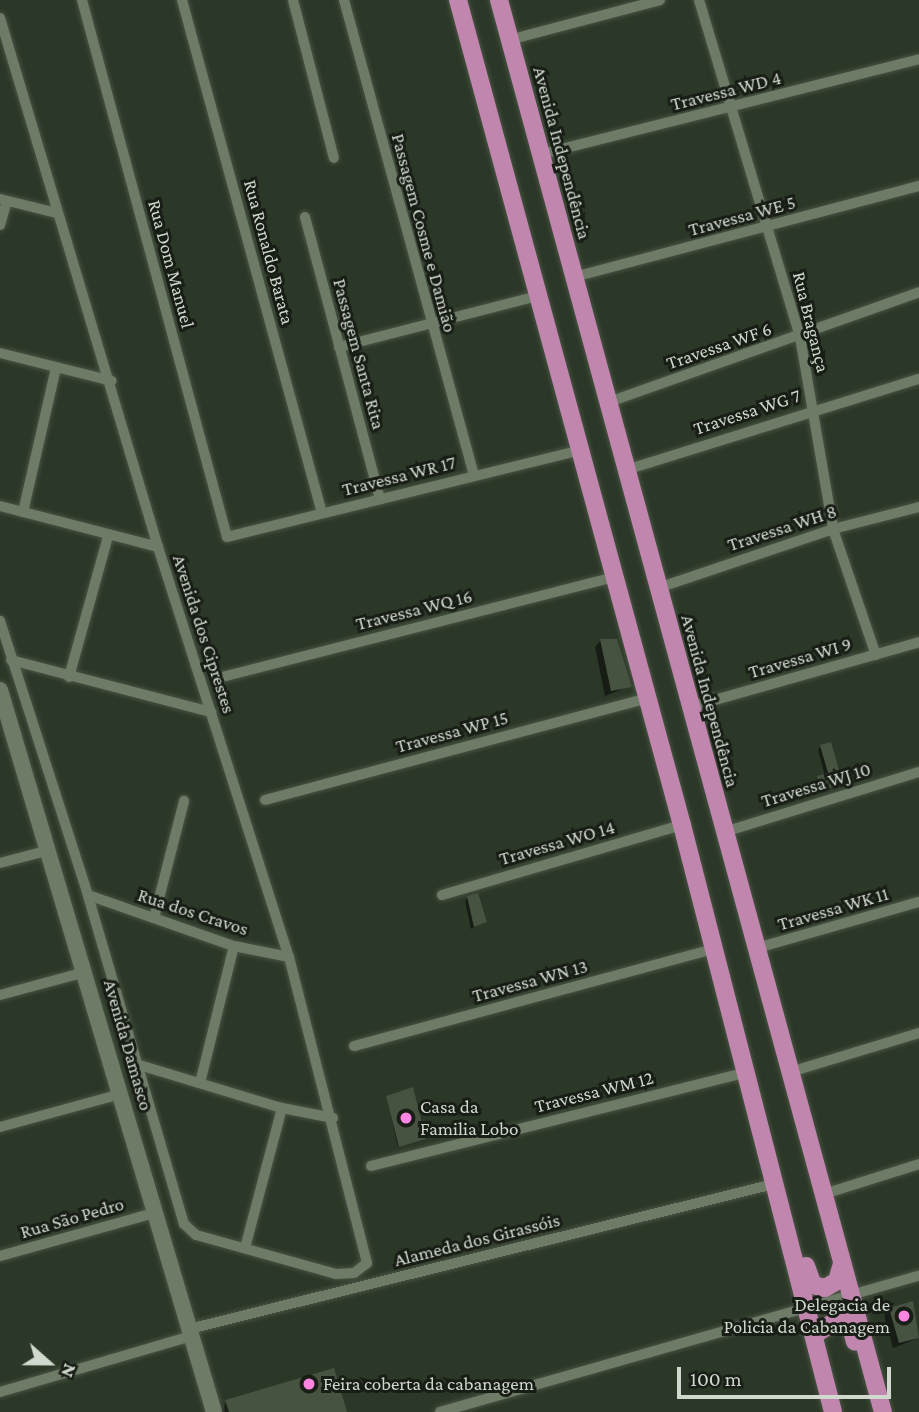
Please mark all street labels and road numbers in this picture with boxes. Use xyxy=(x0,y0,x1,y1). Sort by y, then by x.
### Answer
street label: Avenida Independência xyxy=(528,64,596,242)
street label: Travessa WD 4 xyxy=(668,66,784,116)
street label: Passagem Cosme e Damião xyxy=(386,131,462,335)
street label: Rua Ronaldo Barata xyxy=(239,177,299,327)
street label: Travessa WE 5 xyxy=(686,191,798,241)
street label: Rua Dom Manuel xyxy=(143,197,199,331)
street label: Rua Bragança xyxy=(787,269,835,375)
street label: Passagem Santa Rita xyxy=(328,276,390,432)
street label: Travessa WF 6 xyxy=(663,317,775,375)
street label: Travessa WG 7 xyxy=(691,384,803,440)
street label: Travessa WR 17 xyxy=(340,451,458,501)
street label: Travessa WH 8 xyxy=(725,500,839,556)
street label: Avenida dos Ciprestes xyxy=(168,552,240,716)
street label: Travessa WQ 16 xyxy=(353,585,475,635)
street label: Avenida Independência xyxy=(676,612,744,790)
street label: Travessa WI 9 xyxy=(746,632,854,684)
street label: Travessa WP 15 xyxy=(393,706,511,758)
street label: Travessa WJ 10 xyxy=(759,758,873,812)
street label: Travessa WO 14 xyxy=(497,816,617,870)
street label: Travessa WK 11 xyxy=(775,882,891,936)
street label: Rua dos Cravos xyxy=(135,883,251,941)
street label: Travessa WN 13 xyxy=(470,955,590,1007)
street label: Avenida Damasco xyxy=(98,977,158,1113)
street label: Travessa WM 12 xyxy=(532,1066,656,1118)
street label: Rua São Pedro xyxy=(18,1192,126,1244)
street label: Alameda dos Girassóis xyxy=(392,1208,562,1272)

